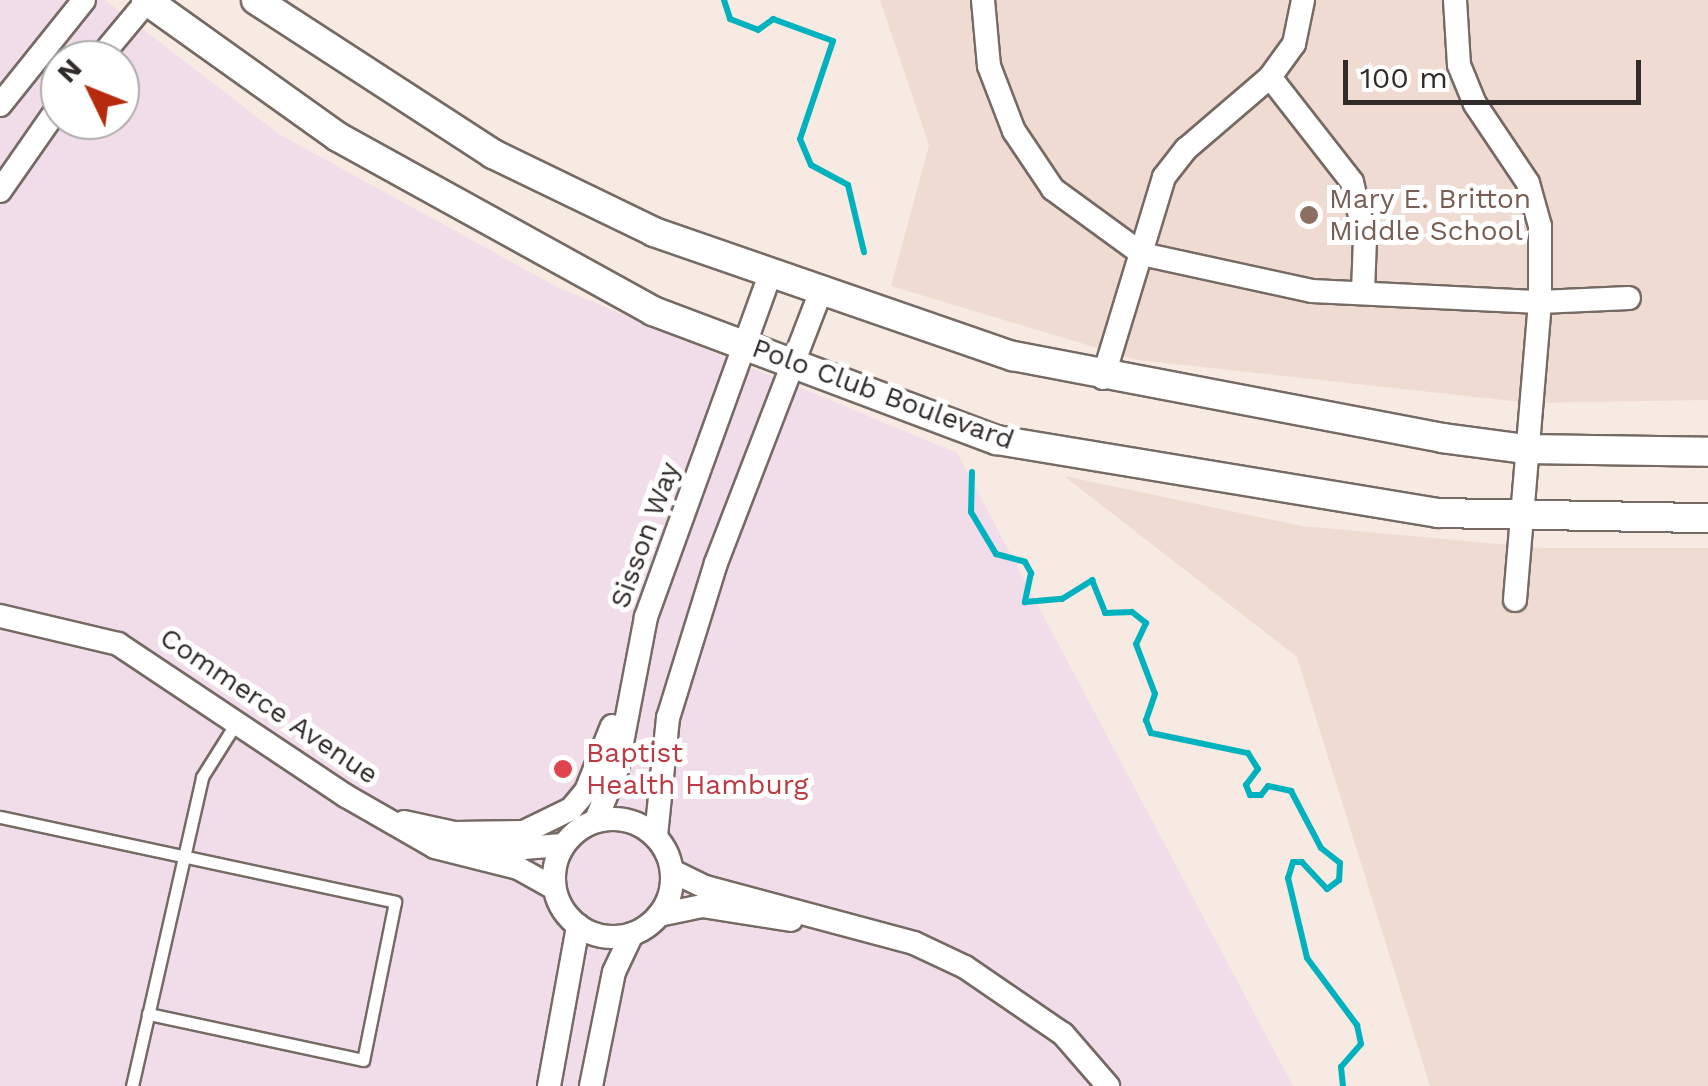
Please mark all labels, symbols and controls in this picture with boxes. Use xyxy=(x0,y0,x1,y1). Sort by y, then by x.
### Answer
north arrow xyxy=(40,40,140,140)
scale bar xyxy=(1348,40,1646,102)
text: N xyxy=(50,52,88,89)
text: 100 m xyxy=(1360,60,1448,95)
place label: Mary E. Britton Middle School xyxy=(1329,182,1532,248)
marker: Mary E. Britton Middle School xyxy=(1298,204,1320,226)
street label: Polo Club Boulevard xyxy=(748,331,1018,457)
street label: Sisson Way xyxy=(603,457,687,613)
street label: Commerce Avenue xyxy=(153,620,385,792)
place label: Baptist Health Hamburg xyxy=(586,736,808,802)
marker: Baptist Health Hamburg xyxy=(550,756,576,782)

